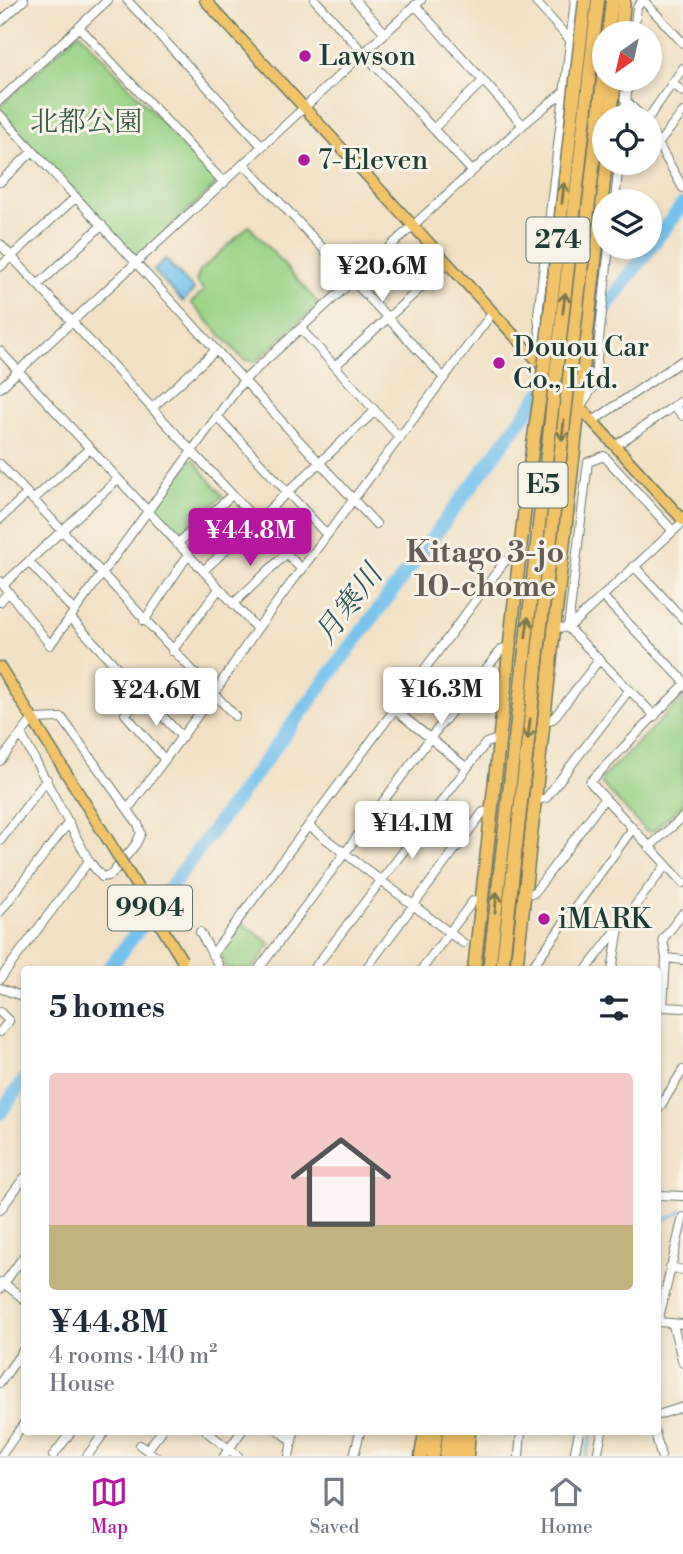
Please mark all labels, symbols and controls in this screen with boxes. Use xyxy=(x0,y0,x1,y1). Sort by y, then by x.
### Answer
north arrow xyxy=(592,21,662,91)
map controls xyxy=(592,21,662,259)
place label: Lawson xyxy=(319,39,416,74)
marker: Lawson xyxy=(297,48,313,64)
park label: 北都公園 xyxy=(30,105,142,140)
button: locate xyxy=(592,105,662,175)
place label: 7-Eleven xyxy=(318,143,429,178)
marker: 7-Eleven xyxy=(296,152,312,168)
one-way arrow xyxy=(557,182,570,204)
button: layers xyxy=(592,189,662,259)
road number: 274 xyxy=(526,218,590,262)
pin: ¥20.6M xyxy=(325,244,439,304)
text: ¥20.6M xyxy=(337,253,427,281)
one-way arrow xyxy=(557,293,570,315)
place label: Douou Car Co., Ltd. xyxy=(513,330,649,397)
marker: Douou Car Co., Ltd. xyxy=(491,355,507,371)
one-way arrow xyxy=(556,418,569,440)
road number: E5 xyxy=(518,463,568,508)
pin: ¥44.8M xyxy=(193,508,307,568)
text: ¥44.8M xyxy=(204,517,296,545)
district label: Kitago 3-jo 10-chome xyxy=(406,534,564,606)
water label: 月寒川 xyxy=(307,555,393,652)
one-way arrow xyxy=(521,616,534,639)
pin: ¥24.6M xyxy=(99,668,213,728)
pin: ¥16.3M xyxy=(384,668,498,727)
text: ¥16.3M xyxy=(399,676,483,704)
text: ¥24.6M xyxy=(111,677,201,705)
one-way arrow xyxy=(523,717,536,740)
pin: ¥14.1M xyxy=(355,802,469,861)
text: ¥14.1M xyxy=(371,810,453,838)
road number: 9904 xyxy=(108,886,192,931)
one-way arrow xyxy=(490,891,503,914)
place label: iMARK xyxy=(558,902,653,937)
marker: iMARK xyxy=(536,911,552,927)
text: 5 homes xyxy=(49,989,165,1027)
icon: filters xyxy=(595,989,633,1027)
icon: home xyxy=(278,1119,404,1245)
text: ¥44.8M xyxy=(49,1304,168,1342)
text: 4 rooms · 140 m² xyxy=(49,1342,217,1370)
text: House xyxy=(49,1370,115,1398)
tab: Map xyxy=(90,1473,128,1539)
tab: Saved xyxy=(309,1473,359,1539)
tab: Home xyxy=(540,1473,592,1539)

